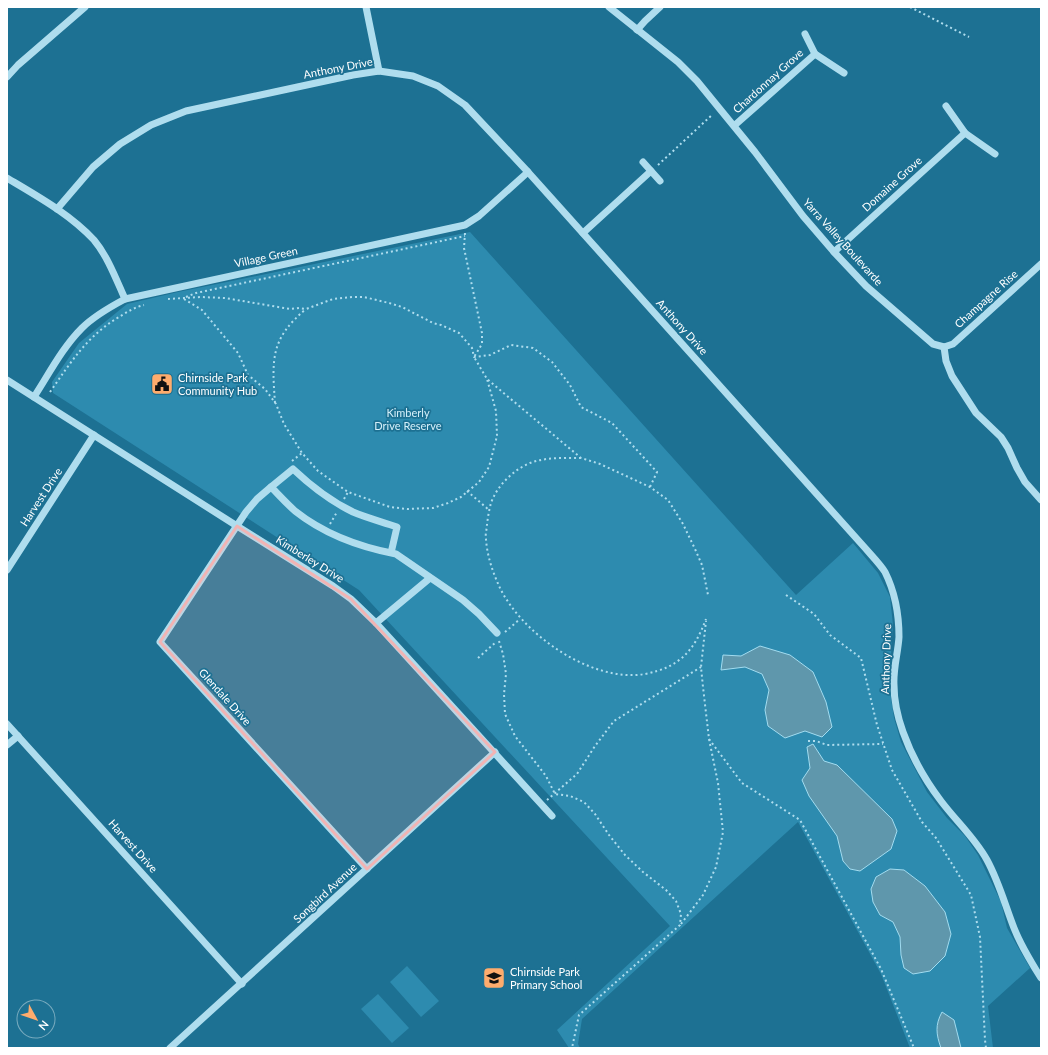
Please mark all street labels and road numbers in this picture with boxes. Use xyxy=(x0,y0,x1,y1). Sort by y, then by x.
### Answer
street label: Chardonnay Grove xyxy=(730,46,806,116)
street label: Anthony Drive xyxy=(302,54,374,81)
street label: Domaine Grove xyxy=(859,153,924,214)
street label: Yarra Valley Boulevarde xyxy=(801,195,886,288)
street label: Village Green xyxy=(233,243,299,270)
street label: Champagne Rise xyxy=(952,267,1020,330)
street label: Anthony Drive xyxy=(654,296,711,357)
street label: Harvest Drive xyxy=(17,465,64,528)
street label: Kimberley Drive xyxy=(274,532,347,585)
street label: Anthony Drive xyxy=(878,623,893,694)
street label: Glendale Drive xyxy=(197,666,254,728)
street label: Harvest Drive xyxy=(106,816,161,875)
street label: Songbird Avenue xyxy=(290,860,359,925)

